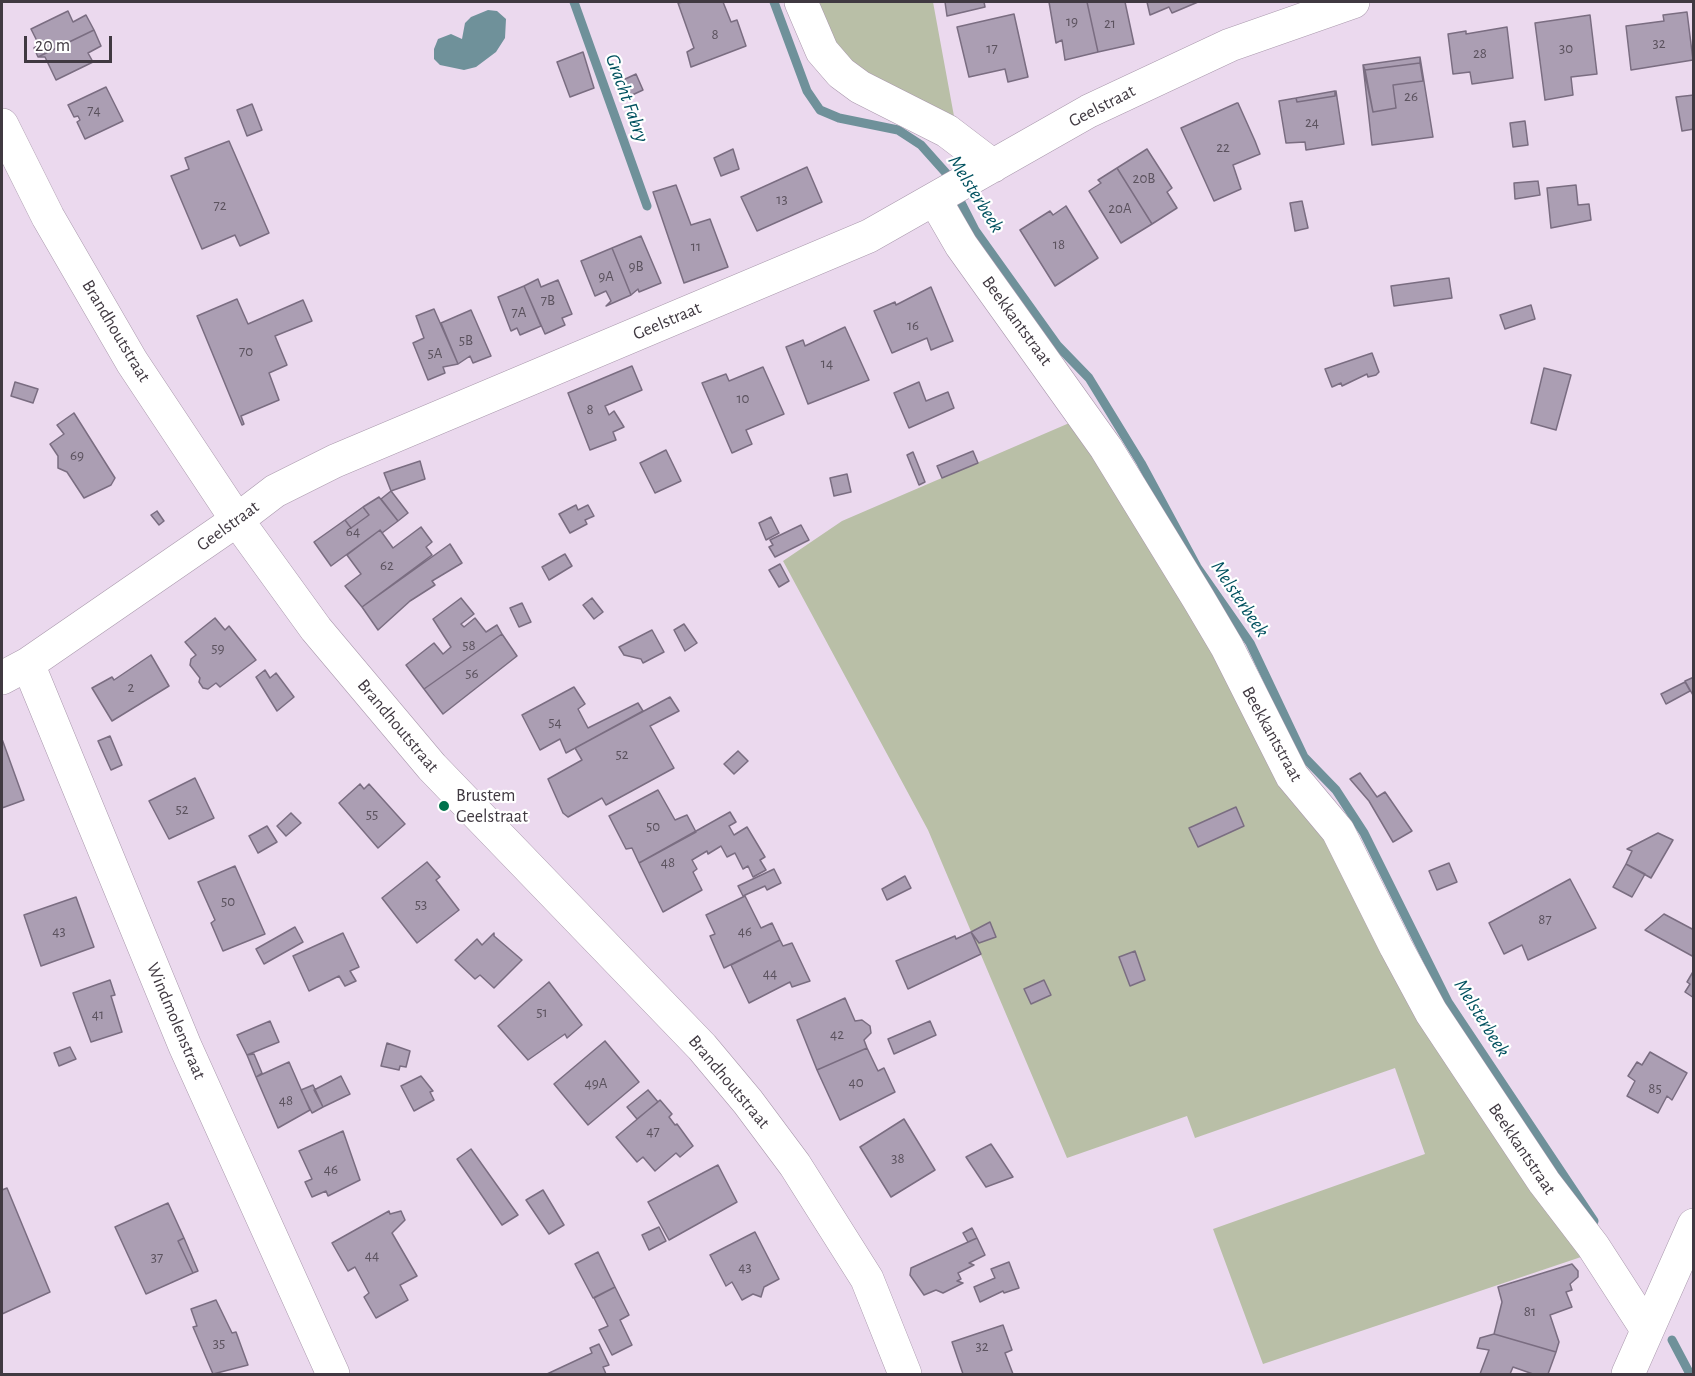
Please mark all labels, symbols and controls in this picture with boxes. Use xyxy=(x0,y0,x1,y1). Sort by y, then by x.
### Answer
house number: 19 xyxy=(1066,12,1078,30)
house number: 21 xyxy=(1104,14,1116,32)
scale bar xyxy=(27,24,116,62)
house number: 8 xyxy=(711,25,719,43)
house number: 32 xyxy=(1652,34,1666,52)
text: 20 m xyxy=(35,37,70,55)
house number: 17 xyxy=(986,39,998,57)
house number: 30 xyxy=(1559,39,1573,57)
house number: 28 xyxy=(1473,44,1487,62)
water label: Gracht Fabry xyxy=(600,51,654,145)
street label: Geelstraat xyxy=(1065,80,1139,132)
house number: 26 xyxy=(1404,87,1418,105)
house number: 74 xyxy=(87,101,101,119)
house number: 24 xyxy=(1305,113,1319,131)
house number: 22 xyxy=(1216,138,1230,156)
water label: Melsterbeek xyxy=(943,151,1009,237)
house number: 20B xyxy=(1133,169,1155,187)
house number: 13 xyxy=(776,190,788,208)
house number: 72 xyxy=(213,196,227,214)
house number: 20A xyxy=(1108,199,1132,217)
house number: 18 xyxy=(1053,235,1065,253)
house number: 11 xyxy=(691,237,701,255)
house number: 9B xyxy=(628,257,644,275)
house number: 9A xyxy=(598,267,614,285)
street label: Beekkantstraat xyxy=(977,272,1057,370)
street label: Brandhoutstraat xyxy=(77,276,155,386)
house number: 7B xyxy=(541,291,555,309)
street label: Geelstraat xyxy=(630,297,704,345)
house number: 7A xyxy=(512,303,526,321)
house number: 16 xyxy=(907,316,919,334)
house number: 5B xyxy=(459,331,473,349)
house number: 70 xyxy=(239,342,253,360)
house number: 5A xyxy=(428,344,442,362)
house number: 14 xyxy=(821,354,833,372)
house number: 10 xyxy=(736,389,750,407)
house number: 8 xyxy=(586,400,594,418)
house number: 69 xyxy=(70,446,84,464)
street label: Geelstraat xyxy=(193,496,263,556)
house number: 64 xyxy=(346,522,360,540)
house number: 62 xyxy=(380,556,394,574)
water label: Melsterbeek xyxy=(1206,556,1274,642)
house number: 58 xyxy=(462,636,476,654)
house number: 59 xyxy=(211,639,225,657)
house number: 56 xyxy=(465,664,479,682)
street label: Brandhoutstraat xyxy=(353,675,443,777)
house number: 2 xyxy=(128,678,134,696)
street label: Beekkantstraat xyxy=(1237,683,1307,785)
house number: 54 xyxy=(548,713,562,731)
house number: 52 xyxy=(615,745,629,763)
place label: Brustem Geelstraat xyxy=(456,785,528,828)
marker: Brustem Geelstraat xyxy=(437,799,451,813)
house number: 52 xyxy=(175,800,189,818)
house number: 55 xyxy=(366,805,378,823)
house number: 50 xyxy=(646,817,660,835)
house number: 48 xyxy=(661,853,675,871)
house number: 50 xyxy=(221,892,235,910)
house number: 53 xyxy=(415,895,427,913)
house number: 87 xyxy=(1538,910,1552,928)
house number: 43 xyxy=(52,922,66,940)
house number: 46 xyxy=(738,922,752,940)
street label: Windmolenstraat xyxy=(142,959,210,1083)
house number: 44 xyxy=(763,964,777,982)
water label: Melsterbeek xyxy=(1449,975,1515,1061)
house number: 51 xyxy=(536,1003,548,1021)
house number: 41 xyxy=(92,1005,104,1023)
house number: 42 xyxy=(830,1025,844,1043)
street label: Brandhoutstraat xyxy=(684,1031,774,1133)
house number: 40 xyxy=(848,1073,864,1091)
house number: 49A xyxy=(585,1074,607,1092)
house number: 85 xyxy=(1648,1079,1662,1097)
house number: 48 xyxy=(279,1091,293,1109)
street label: Beekkantstraat xyxy=(1483,1099,1561,1199)
house number: 47 xyxy=(646,1122,660,1140)
house number: 38 xyxy=(891,1149,905,1167)
house number: 46 xyxy=(324,1160,338,1178)
house number: 44 xyxy=(365,1246,379,1264)
house number: 37 xyxy=(151,1248,163,1266)
house number: 43 xyxy=(738,1258,752,1276)
house number: 81 xyxy=(1524,1302,1536,1320)
house number: 35 xyxy=(213,1334,225,1352)
house number: 32 xyxy=(975,1337,989,1355)

